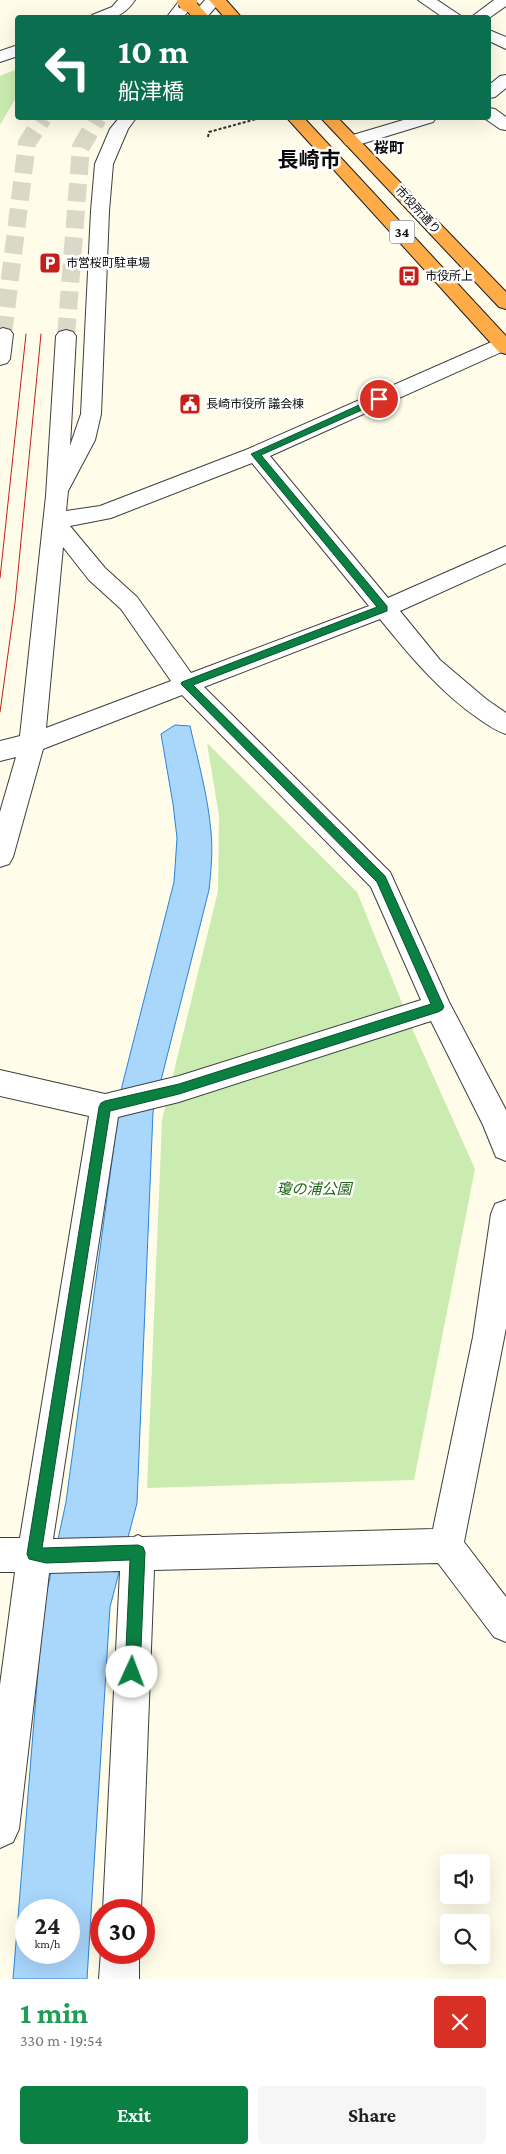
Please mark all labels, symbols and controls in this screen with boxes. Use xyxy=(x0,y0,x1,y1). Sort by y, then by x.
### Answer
text: 10 m xyxy=(118,32,189,71)
icon: left xyxy=(35,35,100,100)
text: 船津橋 xyxy=(118,79,184,104)
district label: 桜町 xyxy=(374,140,404,156)
district label: 長崎市 xyxy=(278,148,341,172)
street label: 市役所通り xyxy=(392,183,444,237)
road number: 34 xyxy=(390,220,414,243)
parking icon: 市営桜町駐車場 xyxy=(38,251,62,275)
place label: 市営桜町駐車場 xyxy=(66,256,150,270)
bus stop icon: 市役所上 xyxy=(397,264,421,288)
place label: 市役所上 xyxy=(425,269,473,283)
pin xyxy=(358,378,400,420)
icon: arrive xyxy=(365,385,393,413)
public building icon: 長崎市役所 議会棟 xyxy=(178,392,202,416)
place label: 長崎市役所 議会棟 xyxy=(206,397,304,411)
park label: 瓊の浦公園 xyxy=(276,1181,353,1197)
position arrow xyxy=(105,1645,157,1697)
map controls xyxy=(440,1854,490,1964)
button: sound xyxy=(440,1854,490,1904)
speed limit sign: 30 xyxy=(90,1899,155,1964)
text: 24 xyxy=(34,1912,61,1939)
button: search xyxy=(440,1914,490,1964)
text: km/h xyxy=(35,1937,60,1951)
text: 1 min xyxy=(20,1996,88,2029)
button: close xyxy=(434,1996,486,2048)
text: 330 m · 19:54 xyxy=(20,2032,103,2049)
button: Exit xyxy=(20,2086,248,2144)
button: Share xyxy=(258,2086,486,2144)

